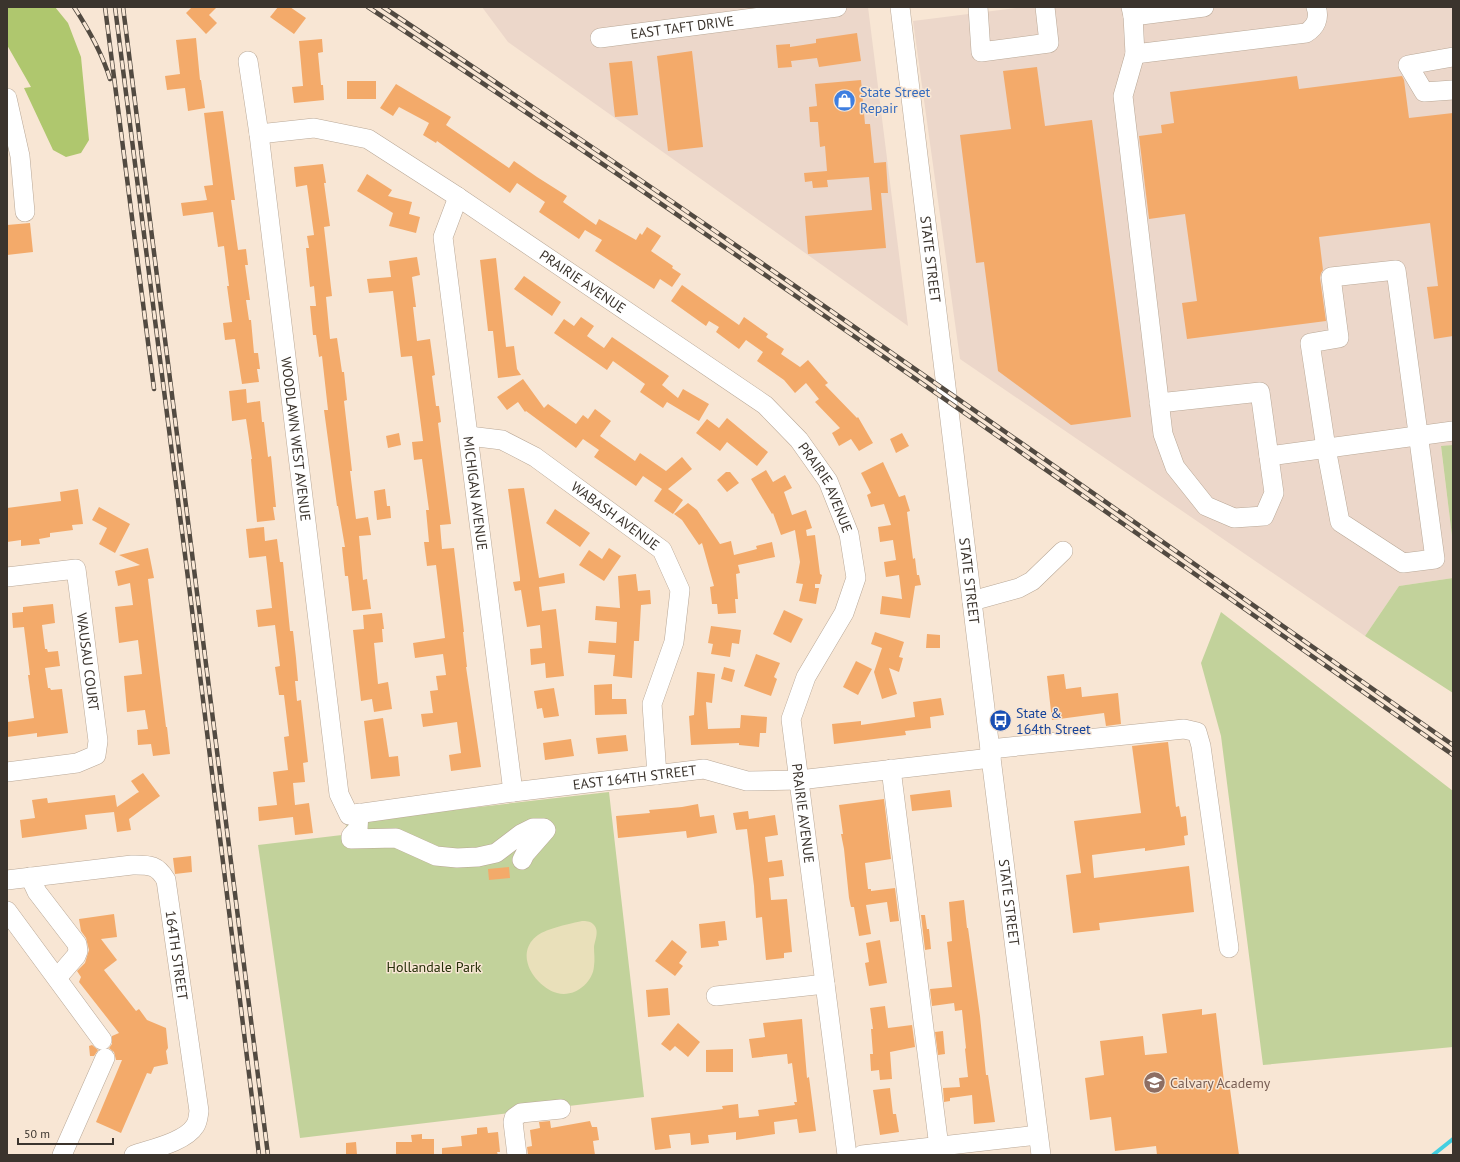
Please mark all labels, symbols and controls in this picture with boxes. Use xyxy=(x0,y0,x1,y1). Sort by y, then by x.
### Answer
street label: EAST TAFT DRIVE xyxy=(630,12,735,43)
place label: State Street Repair xyxy=(860,83,931,117)
shop icon: State Street Repair xyxy=(832,87,858,113)
street label: STATE STREET xyxy=(916,215,945,304)
street label: PRAIRIE AVENUE xyxy=(536,246,629,317)
street label: WOODLAWN WEST AVENUE xyxy=(277,356,315,522)
street label: MICHIGAN AVENUE xyxy=(459,435,491,552)
street label: PRAIRIE AVENUE xyxy=(794,439,857,535)
street label: WABASH AVENUE xyxy=(568,478,663,554)
street label: STATE STREET xyxy=(955,537,984,625)
street label: WAUSAU COURT xyxy=(73,612,103,712)
place label: State & 164th Street xyxy=(1016,704,1091,738)
bus stop icon: State & 164th Street xyxy=(987,708,1013,734)
street label: EAST 164TH STREET xyxy=(572,761,698,794)
street label: PRAIRIE AVENUE xyxy=(788,762,818,864)
street label: STATE STREET xyxy=(995,858,1024,947)
street label: 164TH STREET xyxy=(161,909,192,1001)
park label: Hollandale Park xyxy=(387,958,482,976)
school or university icon: Calvary Academy xyxy=(1142,1070,1168,1096)
place label: Calvary Academy xyxy=(1170,1074,1271,1092)
scale bar xyxy=(18,1120,113,1146)
text: 50 m xyxy=(24,1126,50,1141)

